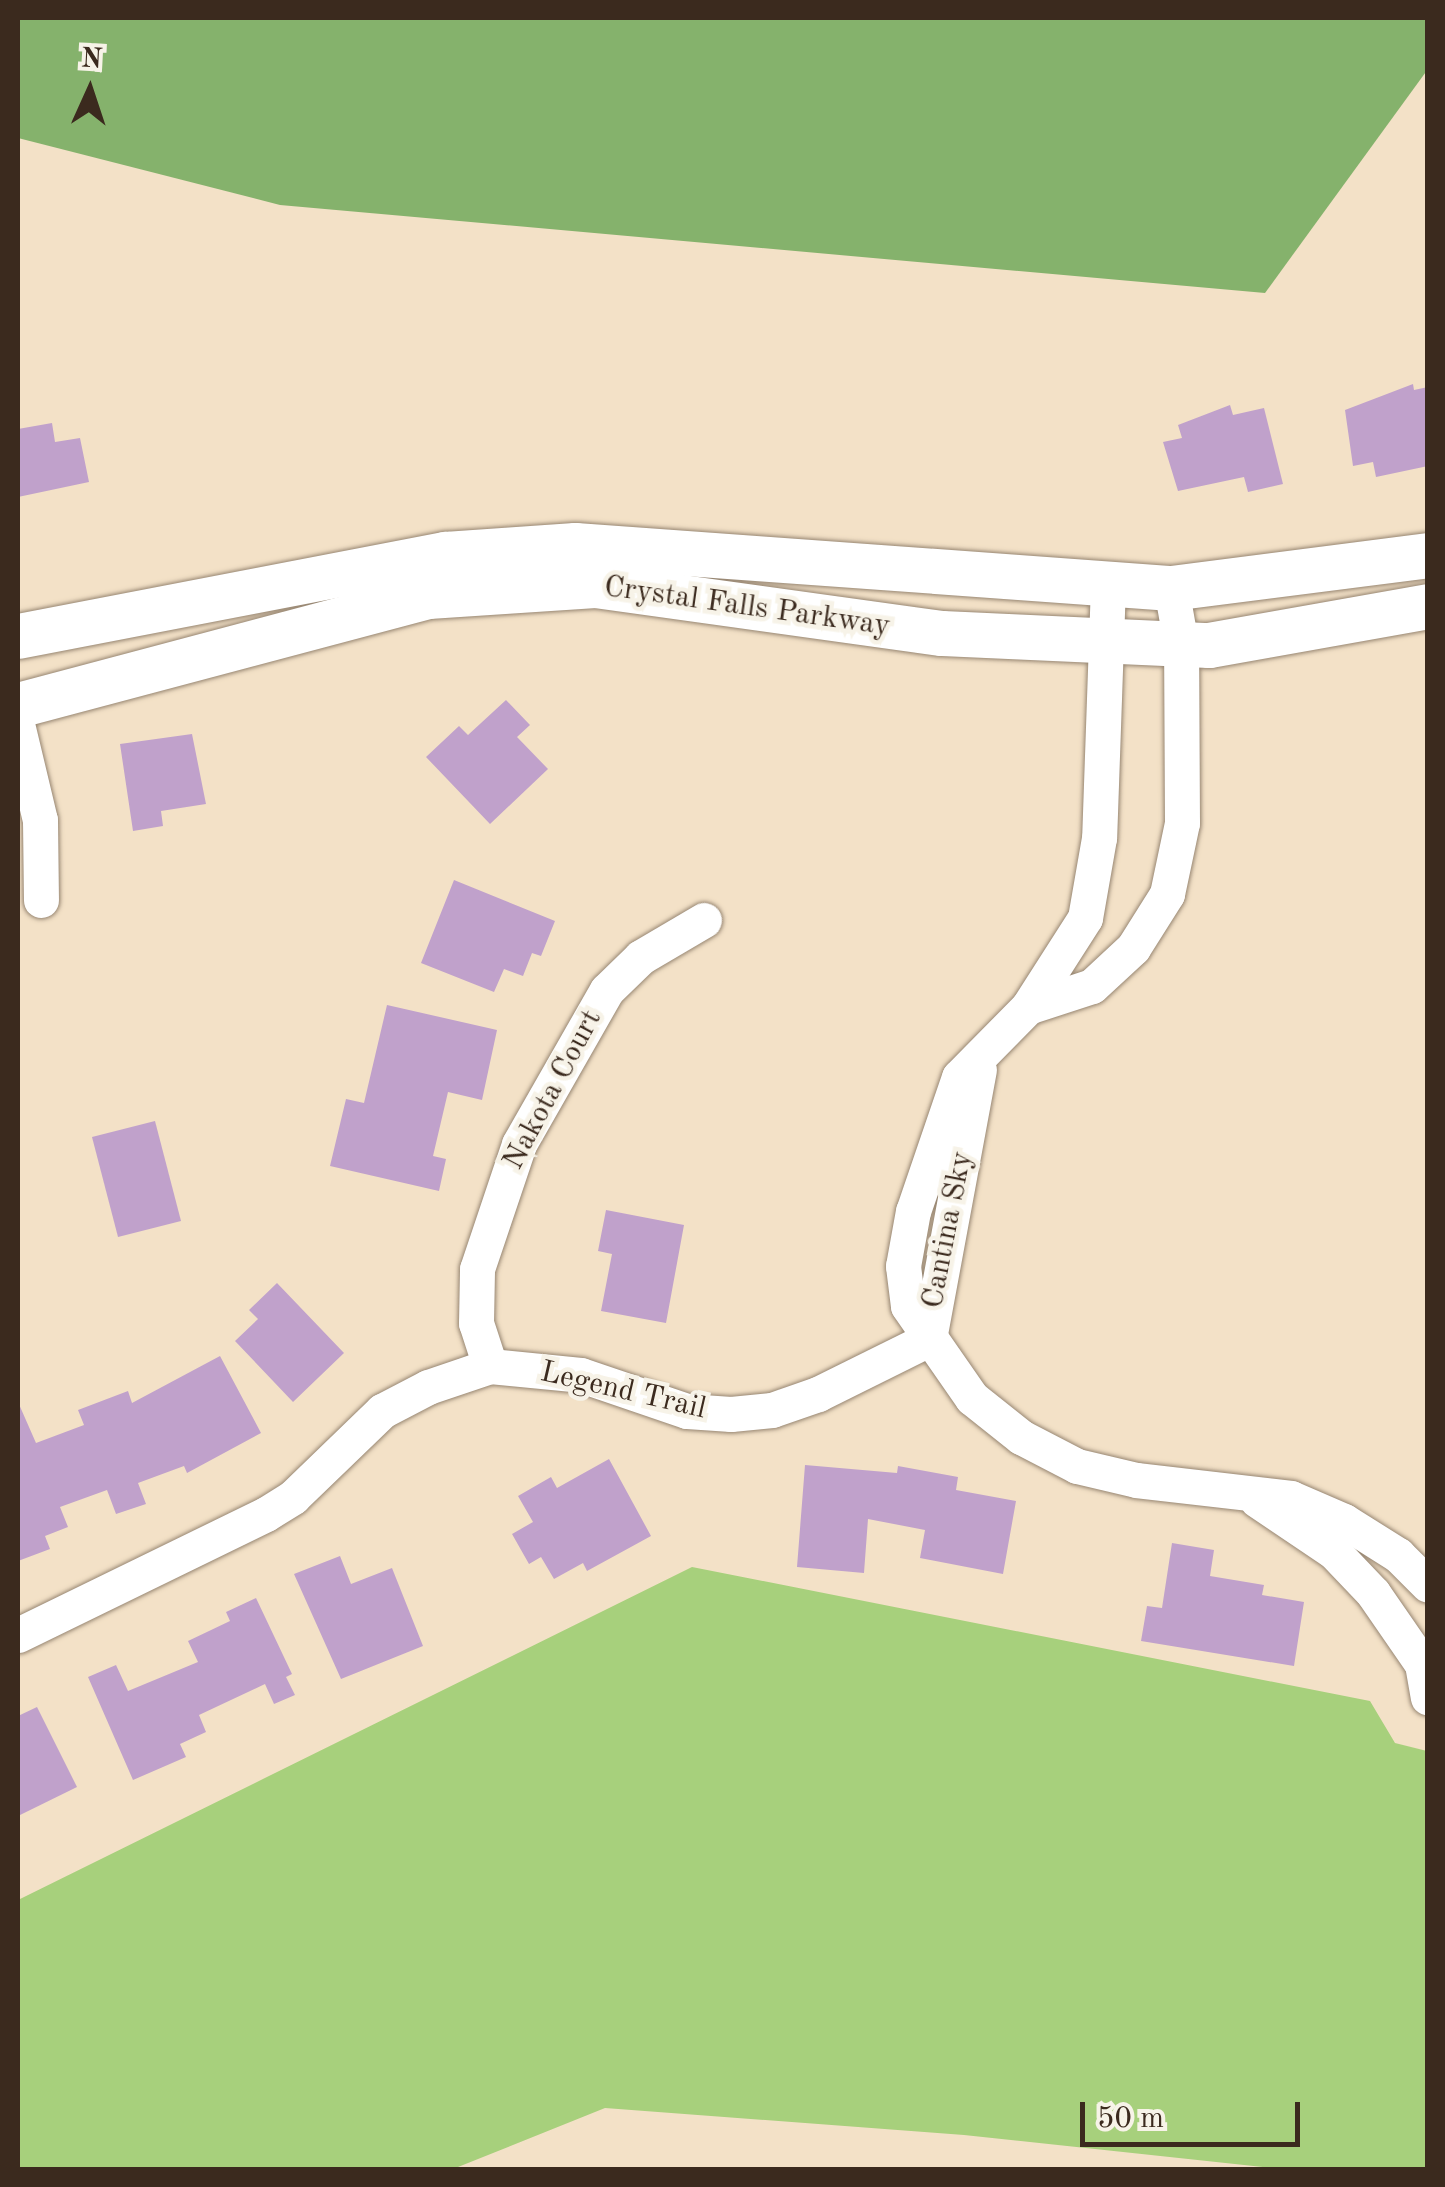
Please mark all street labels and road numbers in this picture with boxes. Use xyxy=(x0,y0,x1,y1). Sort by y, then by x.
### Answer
street label: Crystal Falls Parkway xyxy=(602,569,892,645)
street label: Nakota Court xyxy=(496,1004,610,1176)
street label: Cantina Sky xyxy=(915,1148,981,1312)
street label: Legend Trail xyxy=(537,1354,709,1428)

